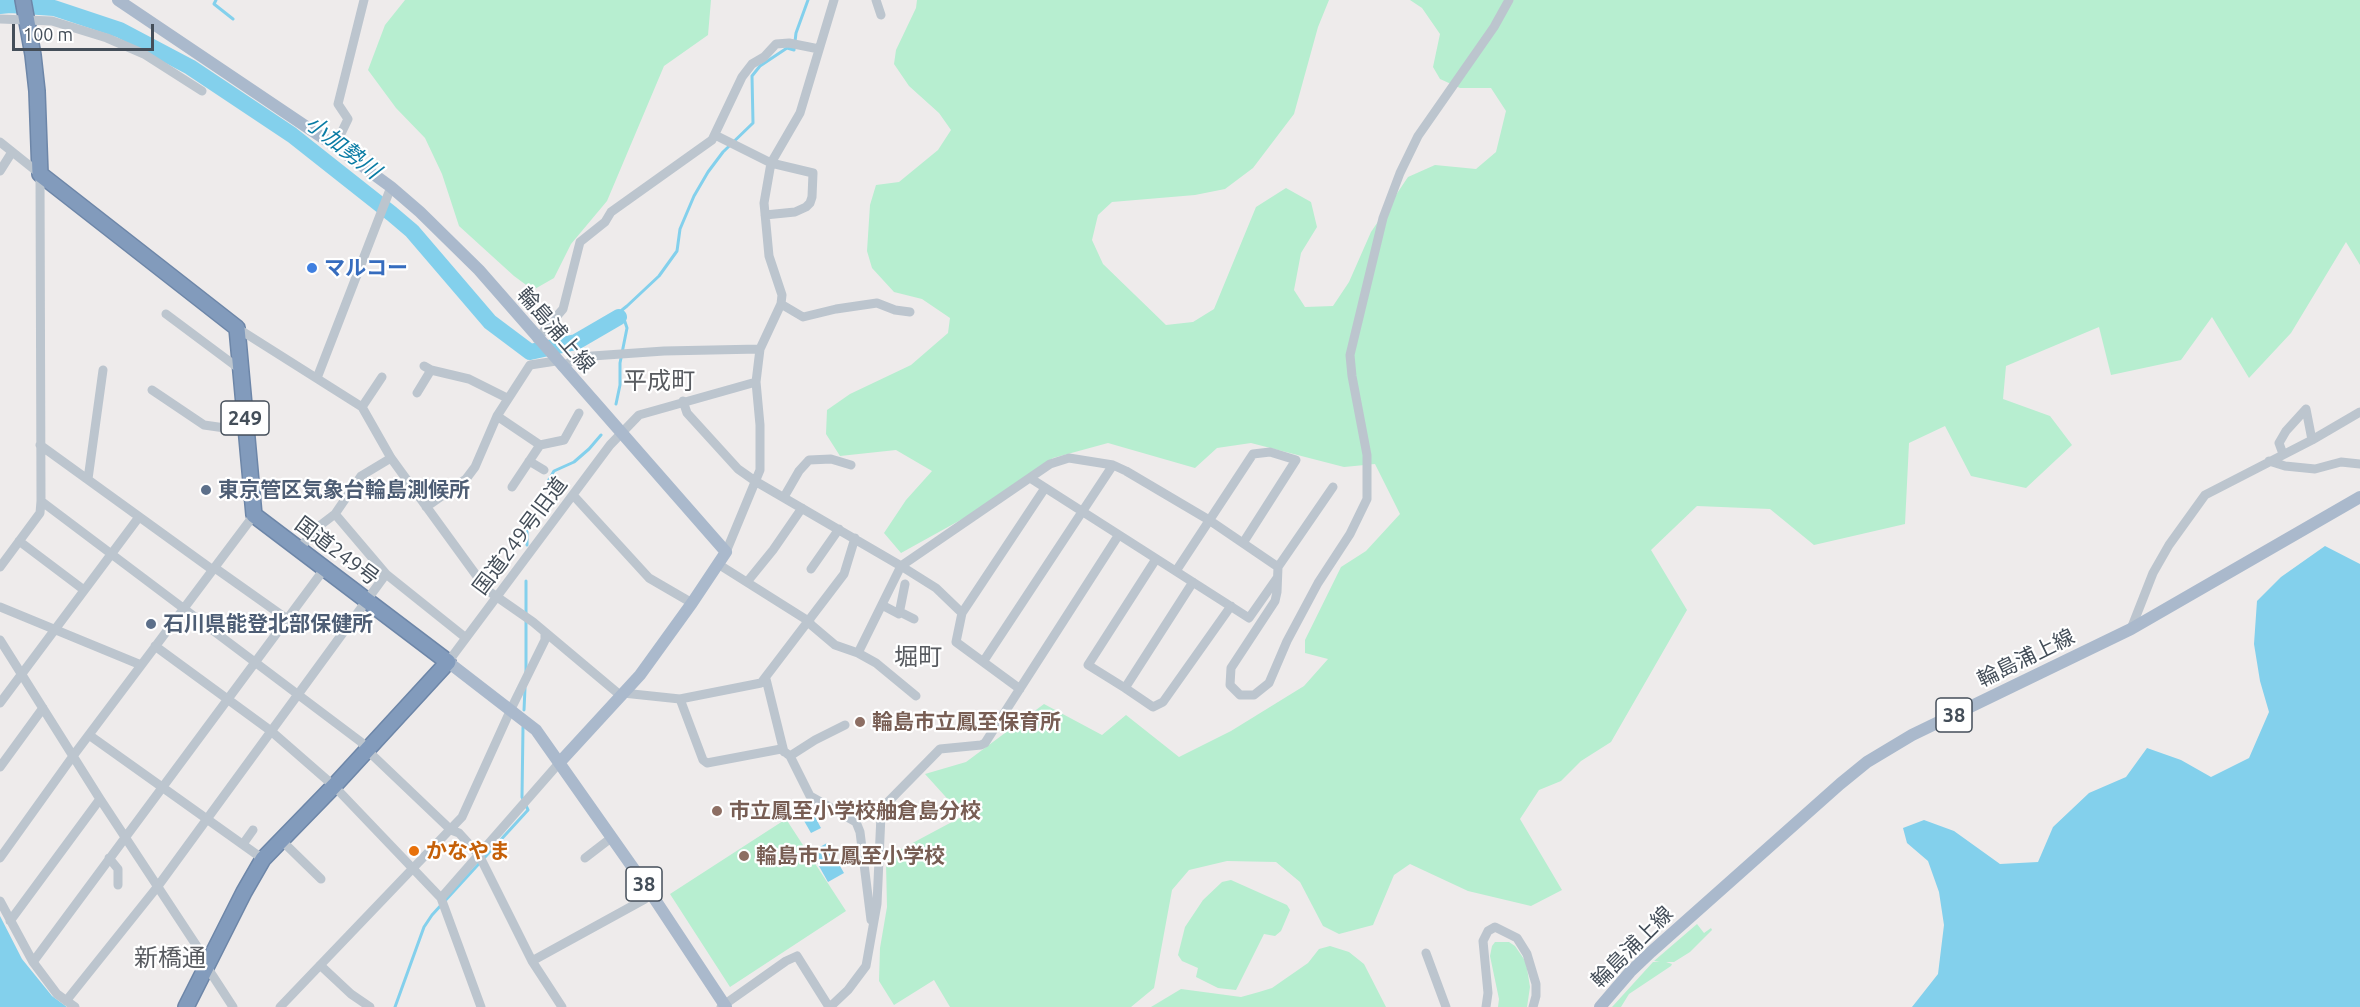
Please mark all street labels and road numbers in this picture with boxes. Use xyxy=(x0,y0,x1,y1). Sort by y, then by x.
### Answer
street label: 輪島浦上線 xyxy=(512,282,600,378)
road number: 249 xyxy=(221,401,269,435)
street label: 国道249号旧道 xyxy=(468,472,572,600)
street label: 国道249号 xyxy=(290,511,384,591)
street label: 輪島浦上線 xyxy=(1973,624,2079,692)
road number: 38 xyxy=(1936,698,1972,732)
road number: 38 xyxy=(626,867,662,901)
street label: 輪島浦上線 xyxy=(1586,901,1678,993)

